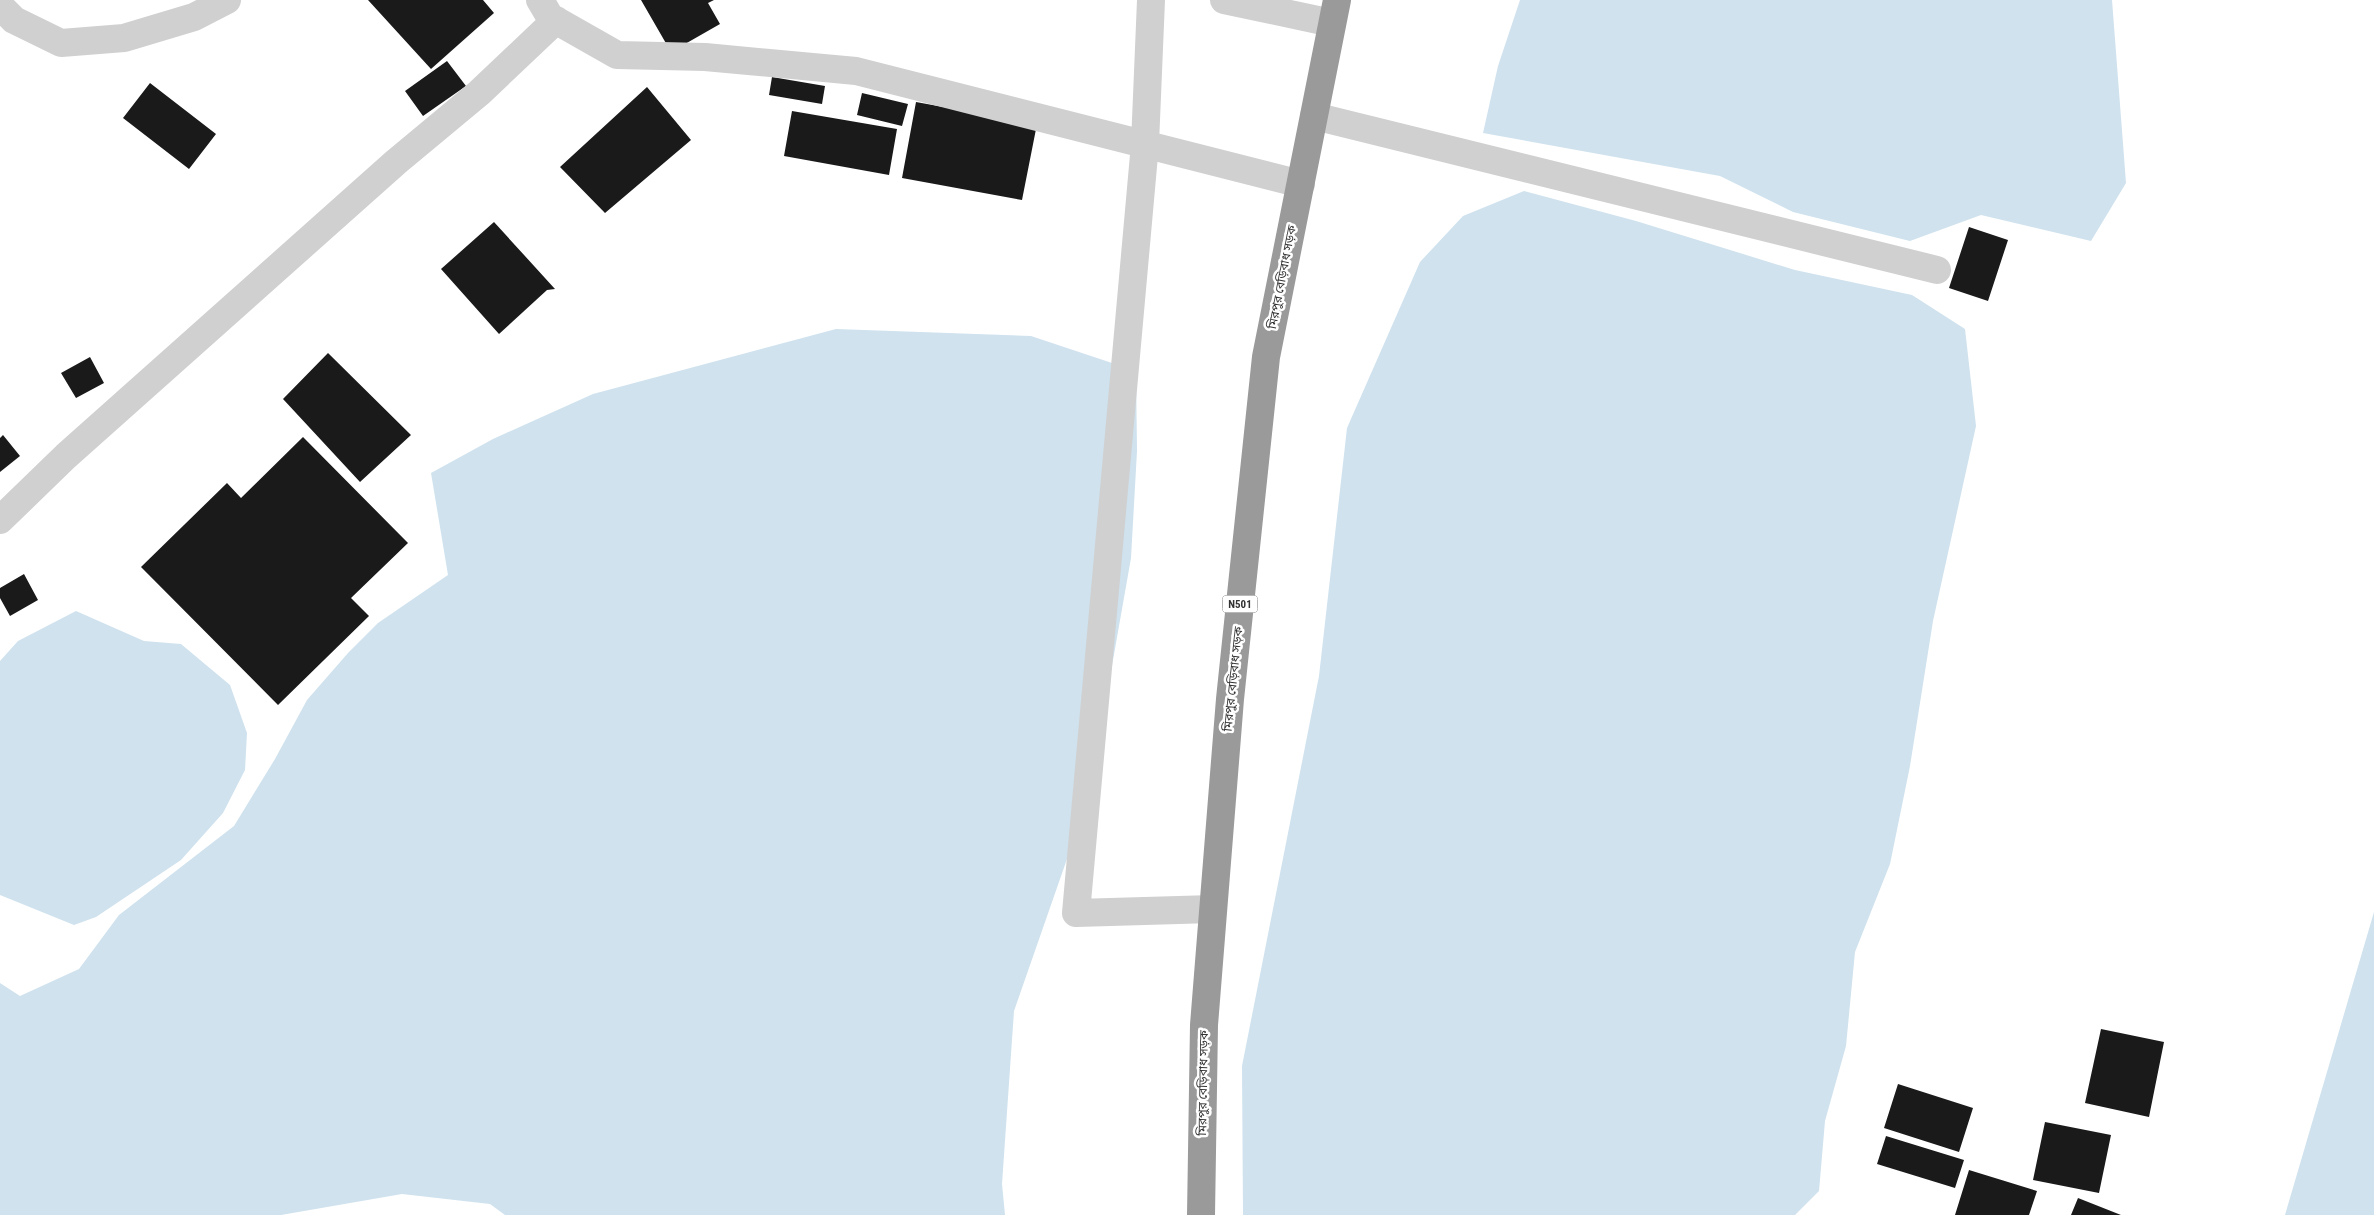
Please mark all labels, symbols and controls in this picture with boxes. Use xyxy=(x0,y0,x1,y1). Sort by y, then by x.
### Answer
street label: মিরপুর বেড়িবাধ সড়ক xyxy=(1264,223,1300,331)
road number: N501 xyxy=(1222,596,1258,612)
street label: মিরপুর বেড়িবাধ সড়ক xyxy=(1219,625,1246,733)
street label: মিরপুর বেড়িবাধ সড়ক xyxy=(1194,1030,1212,1137)

